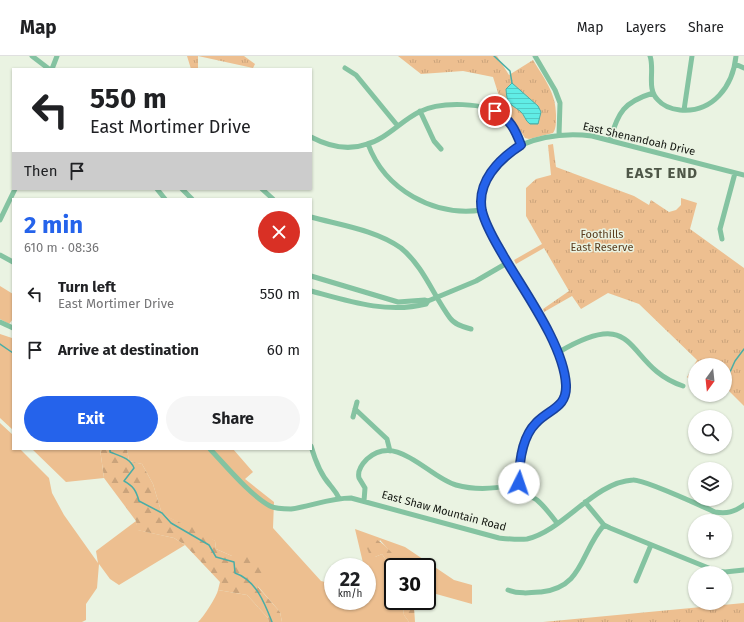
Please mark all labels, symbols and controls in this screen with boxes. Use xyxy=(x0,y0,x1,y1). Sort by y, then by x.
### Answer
text: Map xyxy=(20,16,57,39)
text: Map xyxy=(577,19,603,36)
text: Layers xyxy=(625,19,666,36)
text: Share xyxy=(688,19,724,36)
text: 550 m xyxy=(90,82,167,115)
icon: left xyxy=(24,84,76,136)
pin xyxy=(478,94,512,128)
icon: arrive xyxy=(484,100,506,122)
text: East Mortimer Drive xyxy=(90,116,251,138)
street label: East Shenandoah Drive xyxy=(582,120,696,158)
icon: arrive xyxy=(66,160,88,182)
text: Then xyxy=(24,162,58,180)
district label: EAST END xyxy=(626,164,698,182)
text: 2 min xyxy=(24,211,83,239)
button: close xyxy=(258,211,300,253)
park label: Foothills East Reserve xyxy=(571,228,633,254)
text: 610 m · 08:36 xyxy=(24,240,99,255)
text: Turn left xyxy=(58,278,116,296)
icon: left xyxy=(24,283,46,305)
text: 550 m xyxy=(260,285,300,303)
text: East Mortimer Drive xyxy=(58,296,174,311)
icon: arrive xyxy=(24,339,46,361)
text: Arrive at destination xyxy=(58,341,199,359)
text: 60 m xyxy=(267,341,300,359)
north arrow xyxy=(688,358,732,402)
map controls xyxy=(688,358,732,610)
button: Exit xyxy=(24,396,158,442)
button: Share xyxy=(166,396,300,442)
button: search xyxy=(688,410,732,454)
position arrow xyxy=(498,462,540,504)
button: layers xyxy=(688,462,732,506)
street label: East Shaw Mountain Road xyxy=(380,488,508,534)
button: + xyxy=(688,514,732,558)
speed limit sign: 30 xyxy=(384,558,436,610)
button: − xyxy=(688,566,732,610)
text: 22 xyxy=(340,567,360,591)
text: km/h xyxy=(338,588,362,600)

